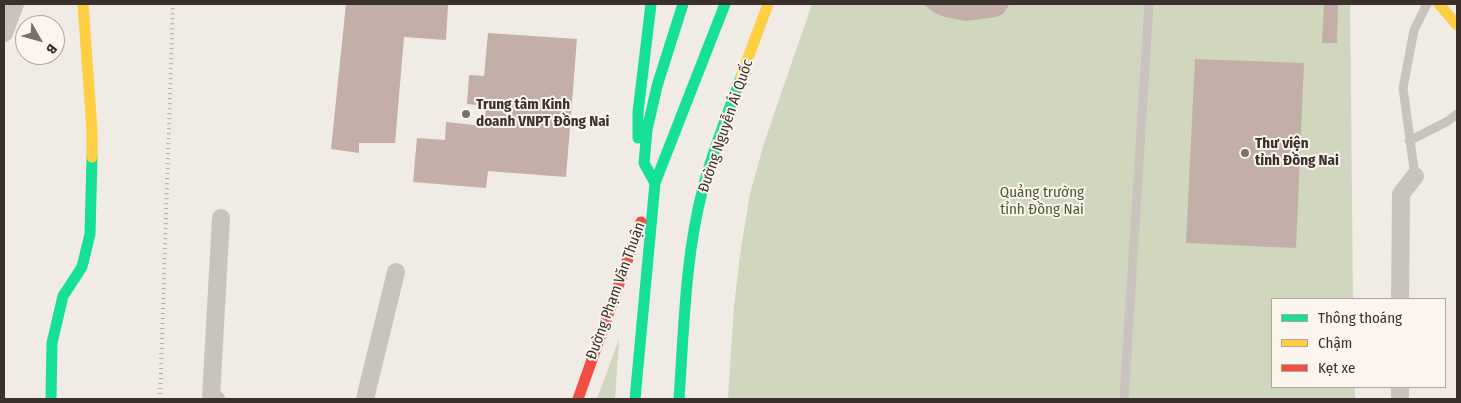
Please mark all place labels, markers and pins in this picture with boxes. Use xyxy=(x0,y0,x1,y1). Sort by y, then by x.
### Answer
place label: Trung tâm Kinh doanh VNPT Đồng Nai xyxy=(476,96,609,131)
marker: Trung tâm Kinh doanh VNPT Đồng Nai xyxy=(460,108,472,120)
place label: Thư viện tỉnh Đồng Nai xyxy=(1255,135,1339,170)
marker: Thư viện tỉnh Đồng Nai xyxy=(1239,147,1251,159)

